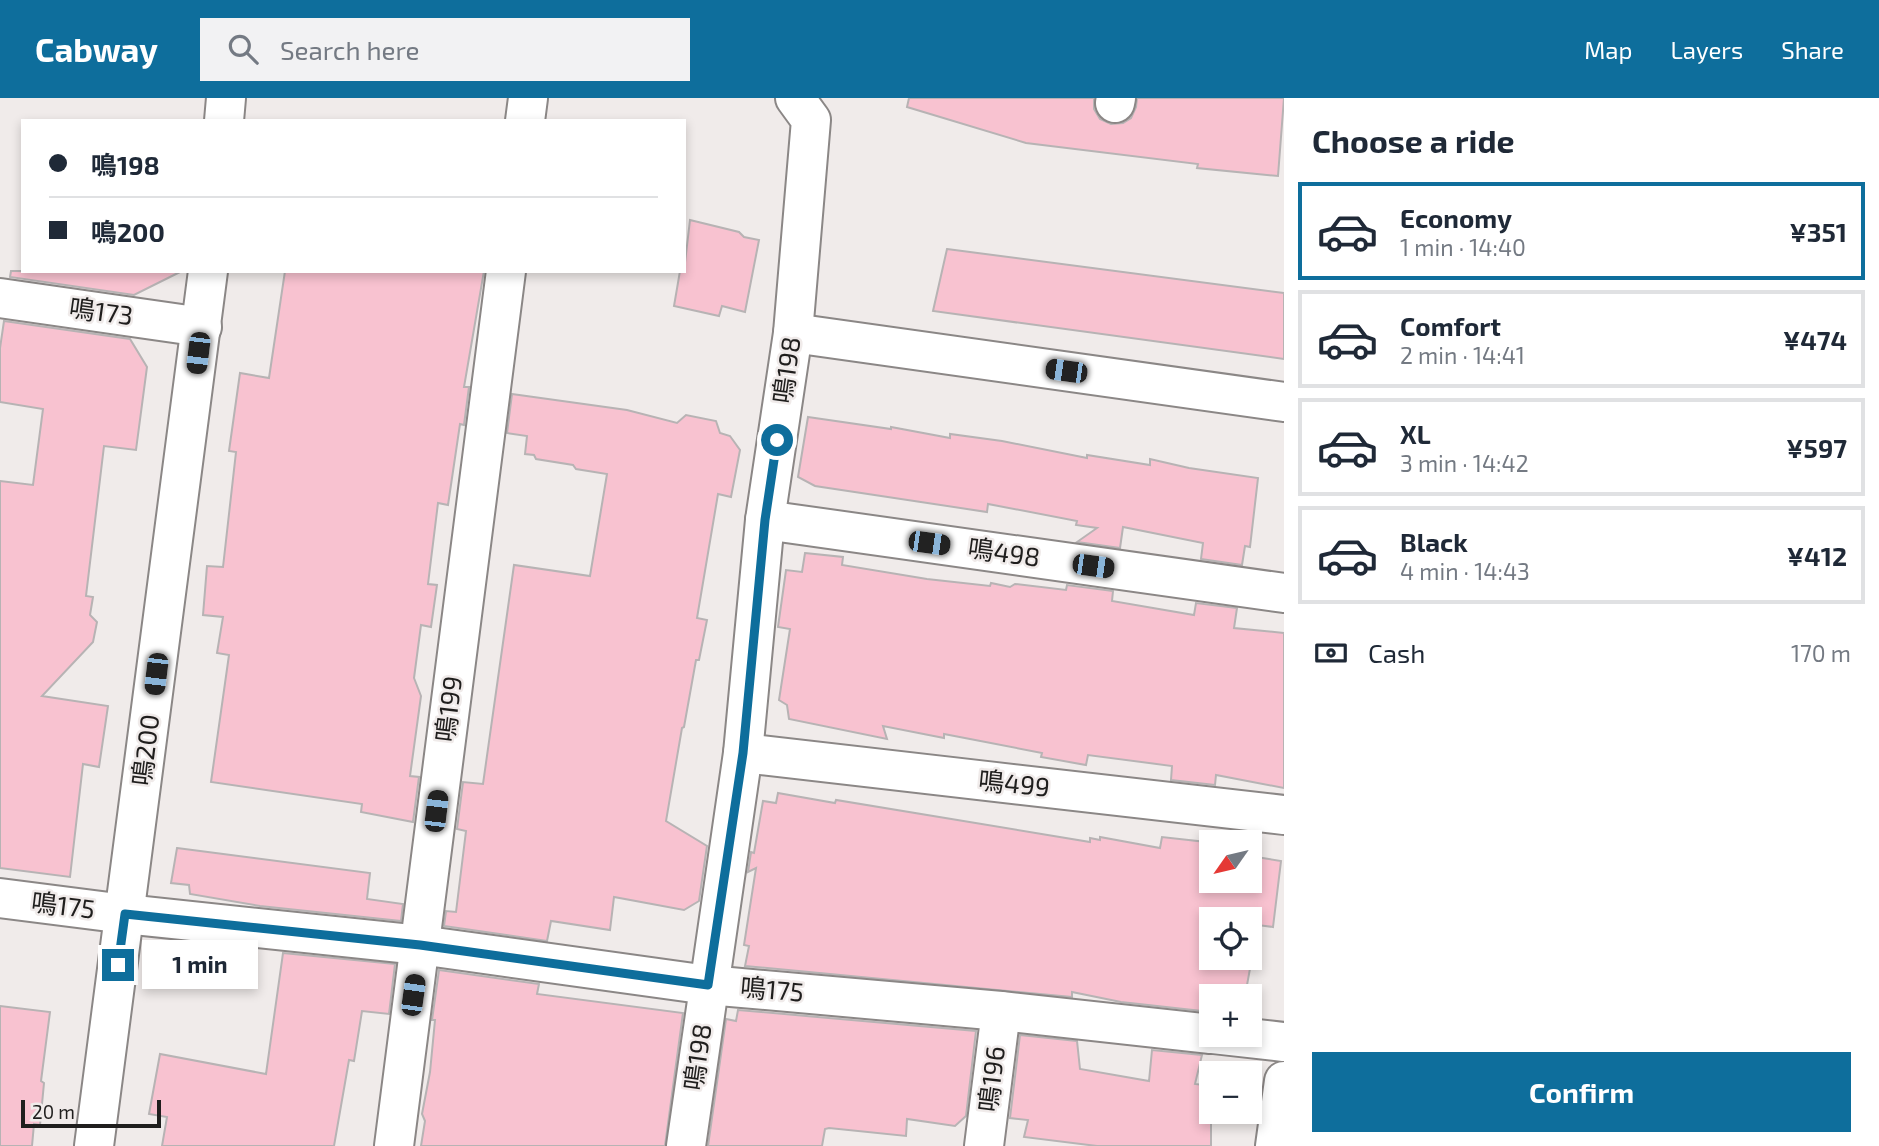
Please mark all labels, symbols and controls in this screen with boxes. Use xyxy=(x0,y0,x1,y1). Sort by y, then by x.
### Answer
search box xyxy=(200,18,690,81)
text: Cabway xyxy=(35,29,158,69)
icon: search xyxy=(224,30,262,68)
text: Search here xyxy=(280,34,420,65)
text: Map xyxy=(1584,35,1632,64)
text: Layers xyxy=(1670,35,1743,64)
text: Share xyxy=(1781,35,1844,64)
text: Choose a ride xyxy=(1312,121,1515,159)
text: 鳴198 xyxy=(91,149,160,180)
icon: car xyxy=(1316,200,1379,263)
text: Economy xyxy=(1400,202,1512,233)
text: 鳴200 xyxy=(91,216,165,247)
text: ¥351 xyxy=(1789,216,1847,247)
text: 1 min · 14:40 xyxy=(1400,233,1526,261)
street label: 鳴173 xyxy=(67,291,135,330)
icon: car xyxy=(1316,308,1379,371)
text: Comfort xyxy=(1400,310,1501,341)
text: ¥474 xyxy=(1783,324,1847,355)
car xyxy=(186,331,211,375)
street label: 鳴198 xyxy=(766,334,806,405)
text: 2 min · 14:41 xyxy=(1400,341,1525,369)
car xyxy=(1044,358,1089,384)
icon: car xyxy=(1316,416,1379,479)
text: XL xyxy=(1400,418,1431,449)
route start xyxy=(761,424,793,456)
text: ¥597 xyxy=(1786,432,1847,463)
text: 3 min · 14:42 xyxy=(1400,449,1529,477)
icon: car xyxy=(1316,524,1379,587)
text: Black xyxy=(1400,526,1468,557)
car xyxy=(907,530,952,556)
street label: 鳴498 xyxy=(966,531,1042,572)
text: ¥412 xyxy=(1787,540,1847,571)
car xyxy=(1071,553,1116,579)
text: 4 min · 14:43 xyxy=(1400,557,1530,585)
icon: cash xyxy=(1312,634,1350,672)
text: Cash xyxy=(1368,637,1425,668)
text: 170 m xyxy=(1791,639,1851,667)
car xyxy=(144,652,169,696)
street label: 鳴199 xyxy=(428,674,467,744)
street label: 鳴200 xyxy=(125,712,164,787)
street label: 鳴499 xyxy=(977,763,1051,802)
car xyxy=(424,789,449,833)
north arrow xyxy=(1199,830,1262,892)
map controls xyxy=(1199,830,1262,1124)
street label: 鳴175 xyxy=(30,885,97,924)
button: locate xyxy=(1199,907,1262,970)
callout: 1 min xyxy=(142,940,258,990)
route end xyxy=(102,949,134,981)
text: 1 min xyxy=(172,950,228,978)
street label: 鳴175 xyxy=(739,970,805,1007)
car xyxy=(400,973,427,1017)
button: + xyxy=(1199,984,1262,1047)
street label: 鳴198 xyxy=(677,1021,717,1092)
street label: 鳴196 xyxy=(971,1044,1010,1114)
button: Confirm xyxy=(1312,1052,1851,1132)
button: − xyxy=(1199,1061,1262,1124)
scale bar xyxy=(21,1097,161,1129)
text: 20 m xyxy=(32,1100,75,1123)

